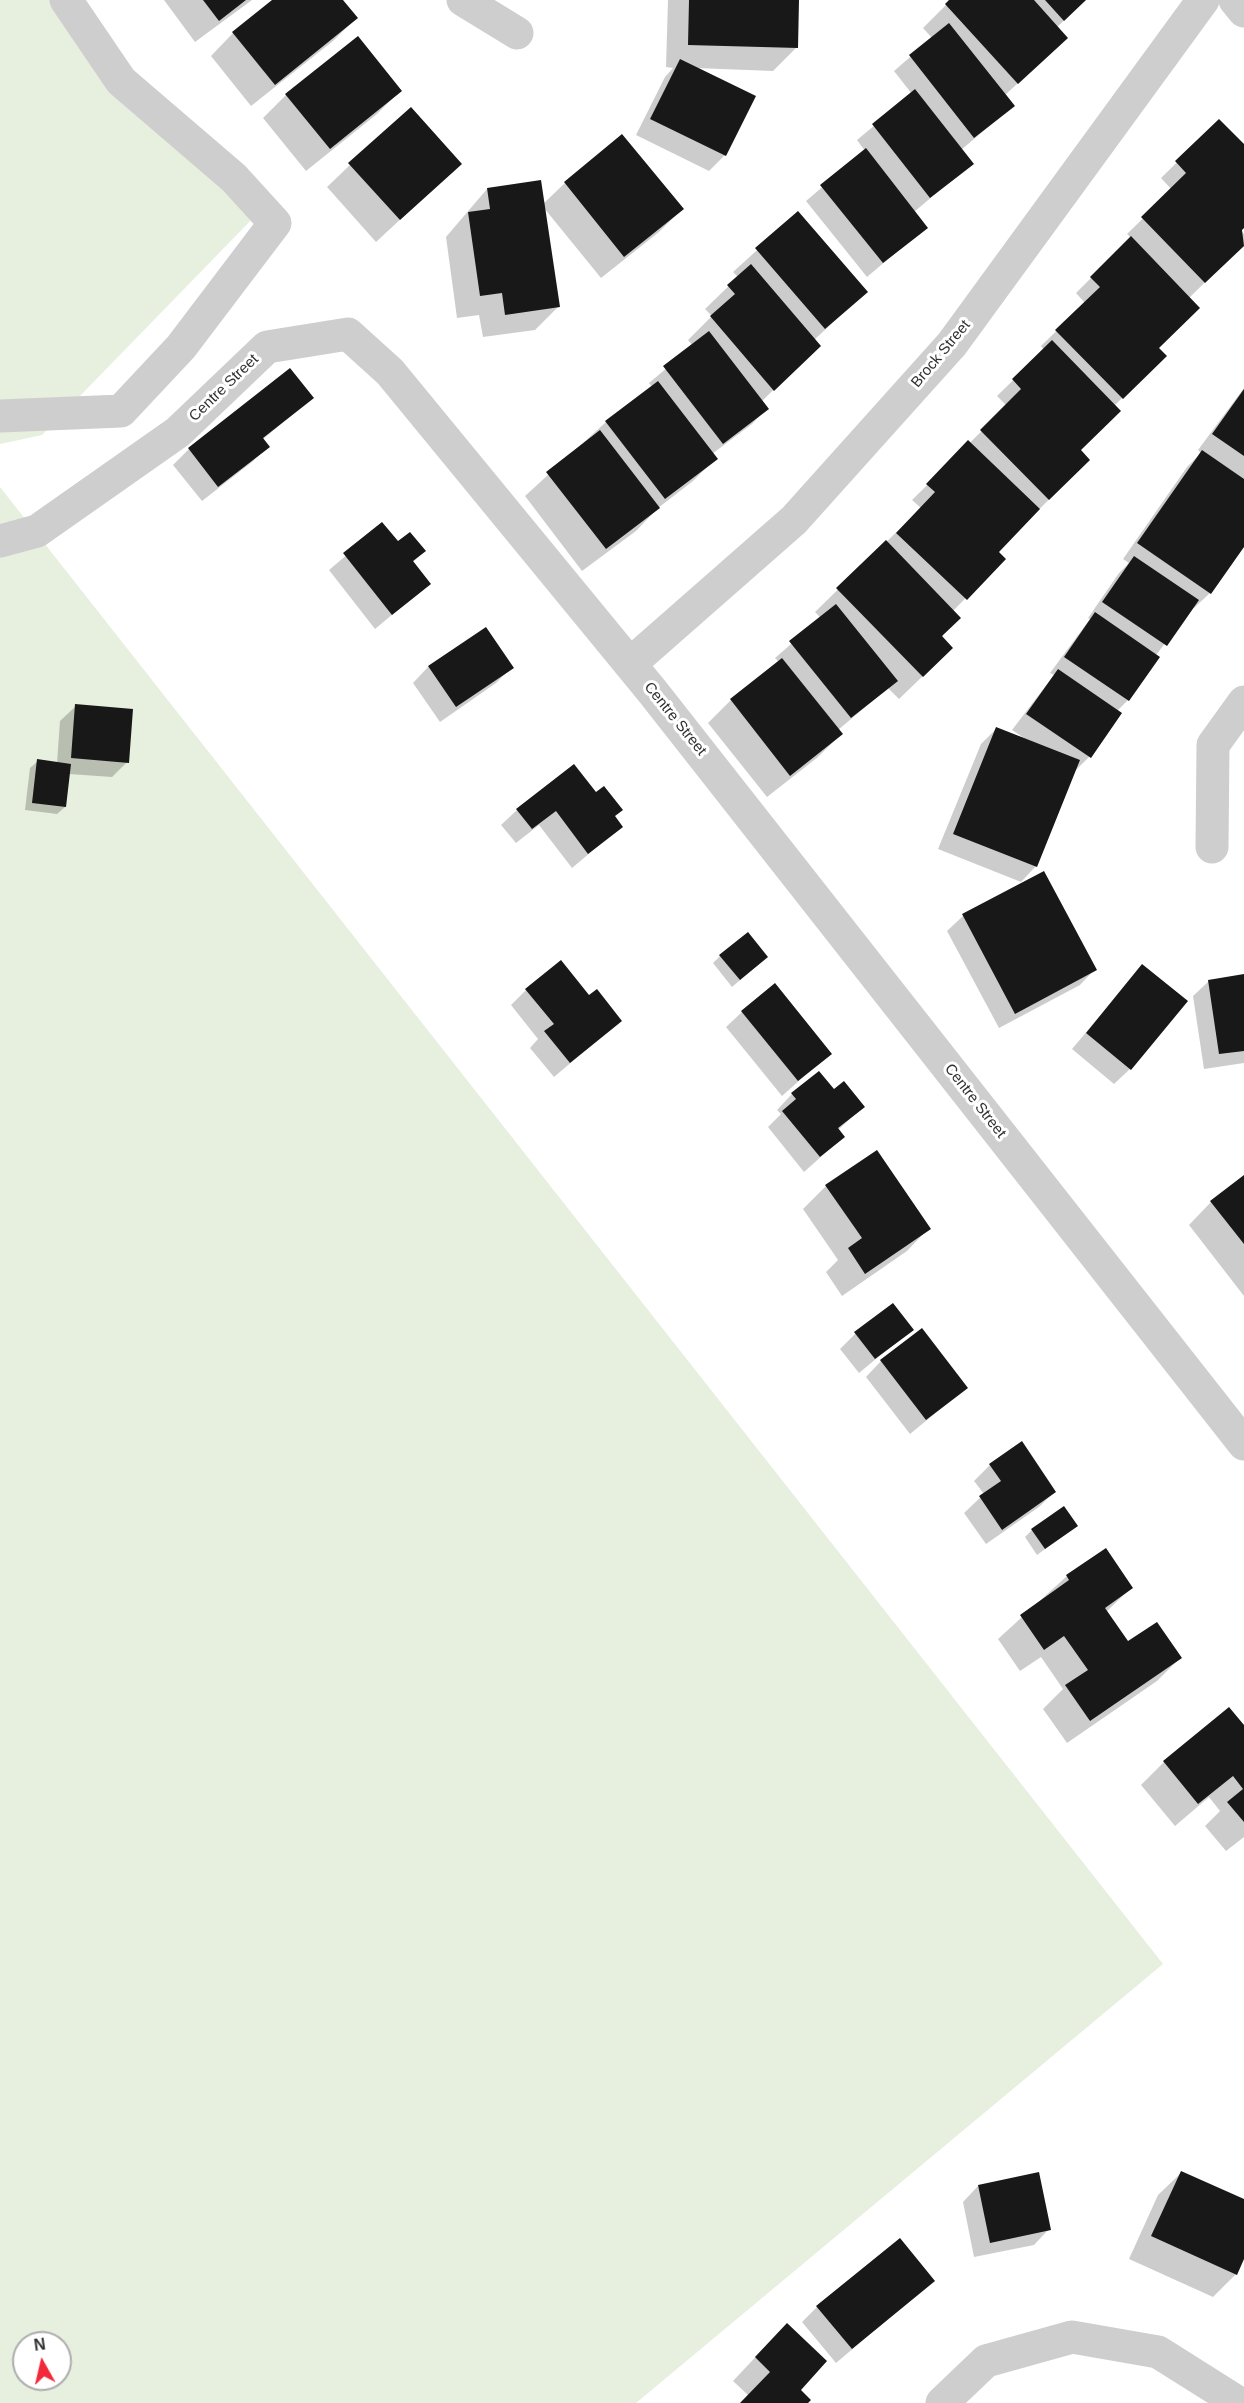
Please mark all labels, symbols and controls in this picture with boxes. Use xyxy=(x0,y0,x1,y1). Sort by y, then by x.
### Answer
street label: Brock Street xyxy=(908,317,974,391)
street label: Centre Street xyxy=(186,351,262,425)
street label: Centre Street xyxy=(640,679,710,759)
street label: Centre Street xyxy=(940,1060,1010,1142)
north arrow xyxy=(12,2331,72,2391)
text: N xyxy=(33,2335,47,2354)

